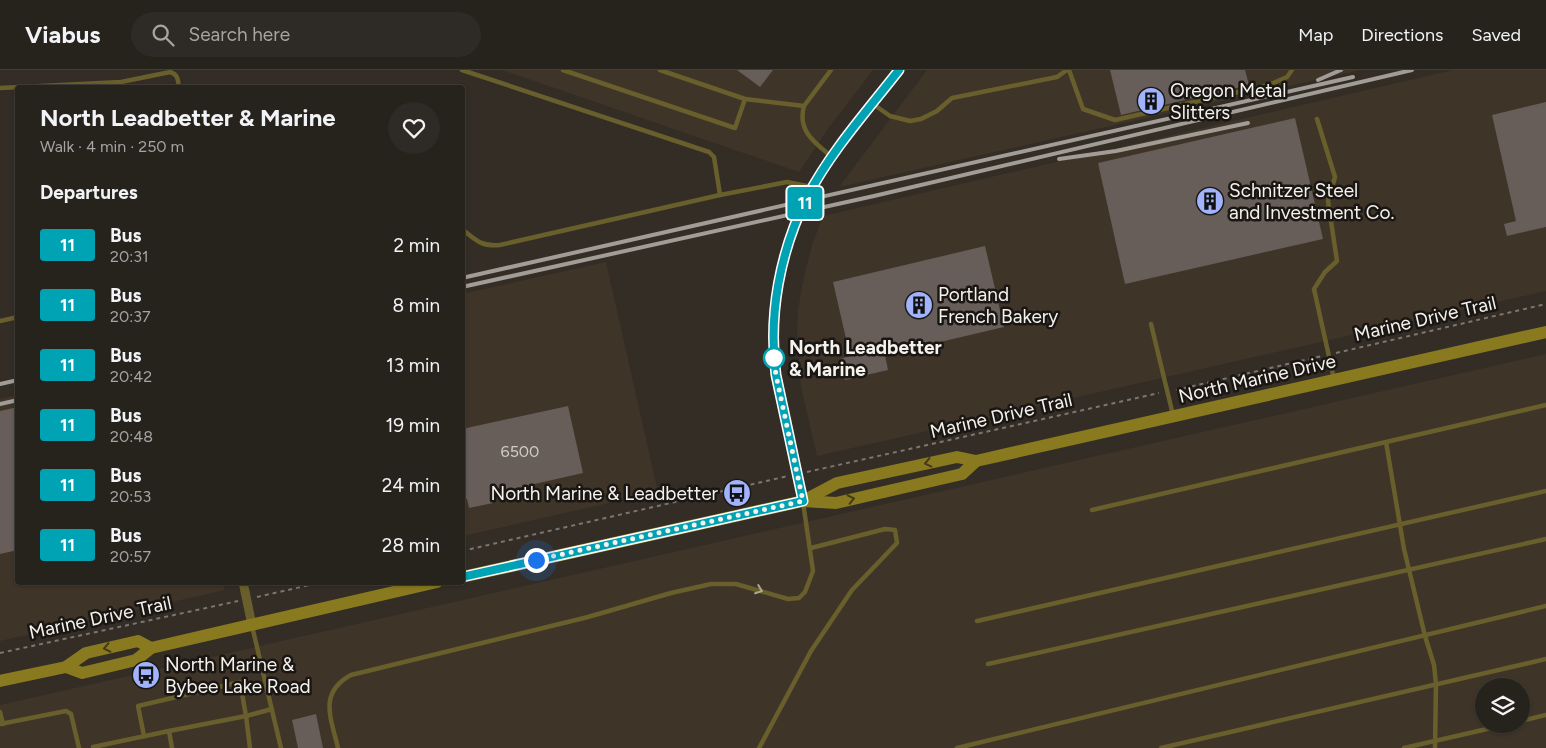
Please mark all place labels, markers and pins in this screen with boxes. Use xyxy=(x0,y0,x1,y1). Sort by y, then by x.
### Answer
place label: Oregon Metal Slitters xyxy=(1170,79,1286,124)
building icon: Oregon Metal Slitters xyxy=(1136,86,1166,116)
place label: Schnitzer Steel and Investment Co. xyxy=(1229,179,1395,224)
building icon: Schnitzer Steel and Investment Co. xyxy=(1195,186,1225,216)
place label: Portland French Bakery xyxy=(938,283,1058,328)
building icon: Portland French Bakery xyxy=(904,290,934,320)
place label: North Leadbetter & Marine xyxy=(789,336,942,381)
marker: North Leadbetter & Marine xyxy=(763,347,785,369)
bus stop icon: North Marine & Leadbetter xyxy=(722,478,752,508)
place label: North Marine & Leadbetter xyxy=(490,482,719,505)
place label: North Marine & Bybee Lake Road xyxy=(165,653,311,698)
bus stop icon: North Marine & Bybee Lake Road xyxy=(131,660,161,690)

